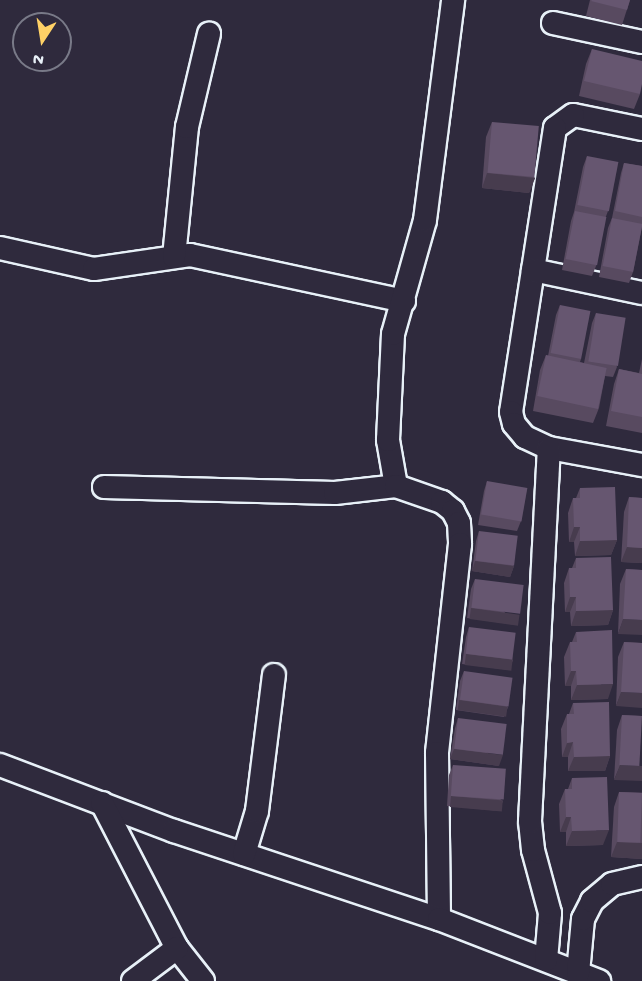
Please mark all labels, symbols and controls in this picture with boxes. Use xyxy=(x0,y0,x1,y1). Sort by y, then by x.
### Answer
north arrow xyxy=(12,12,72,72)
text: N xyxy=(31,48,46,69)

